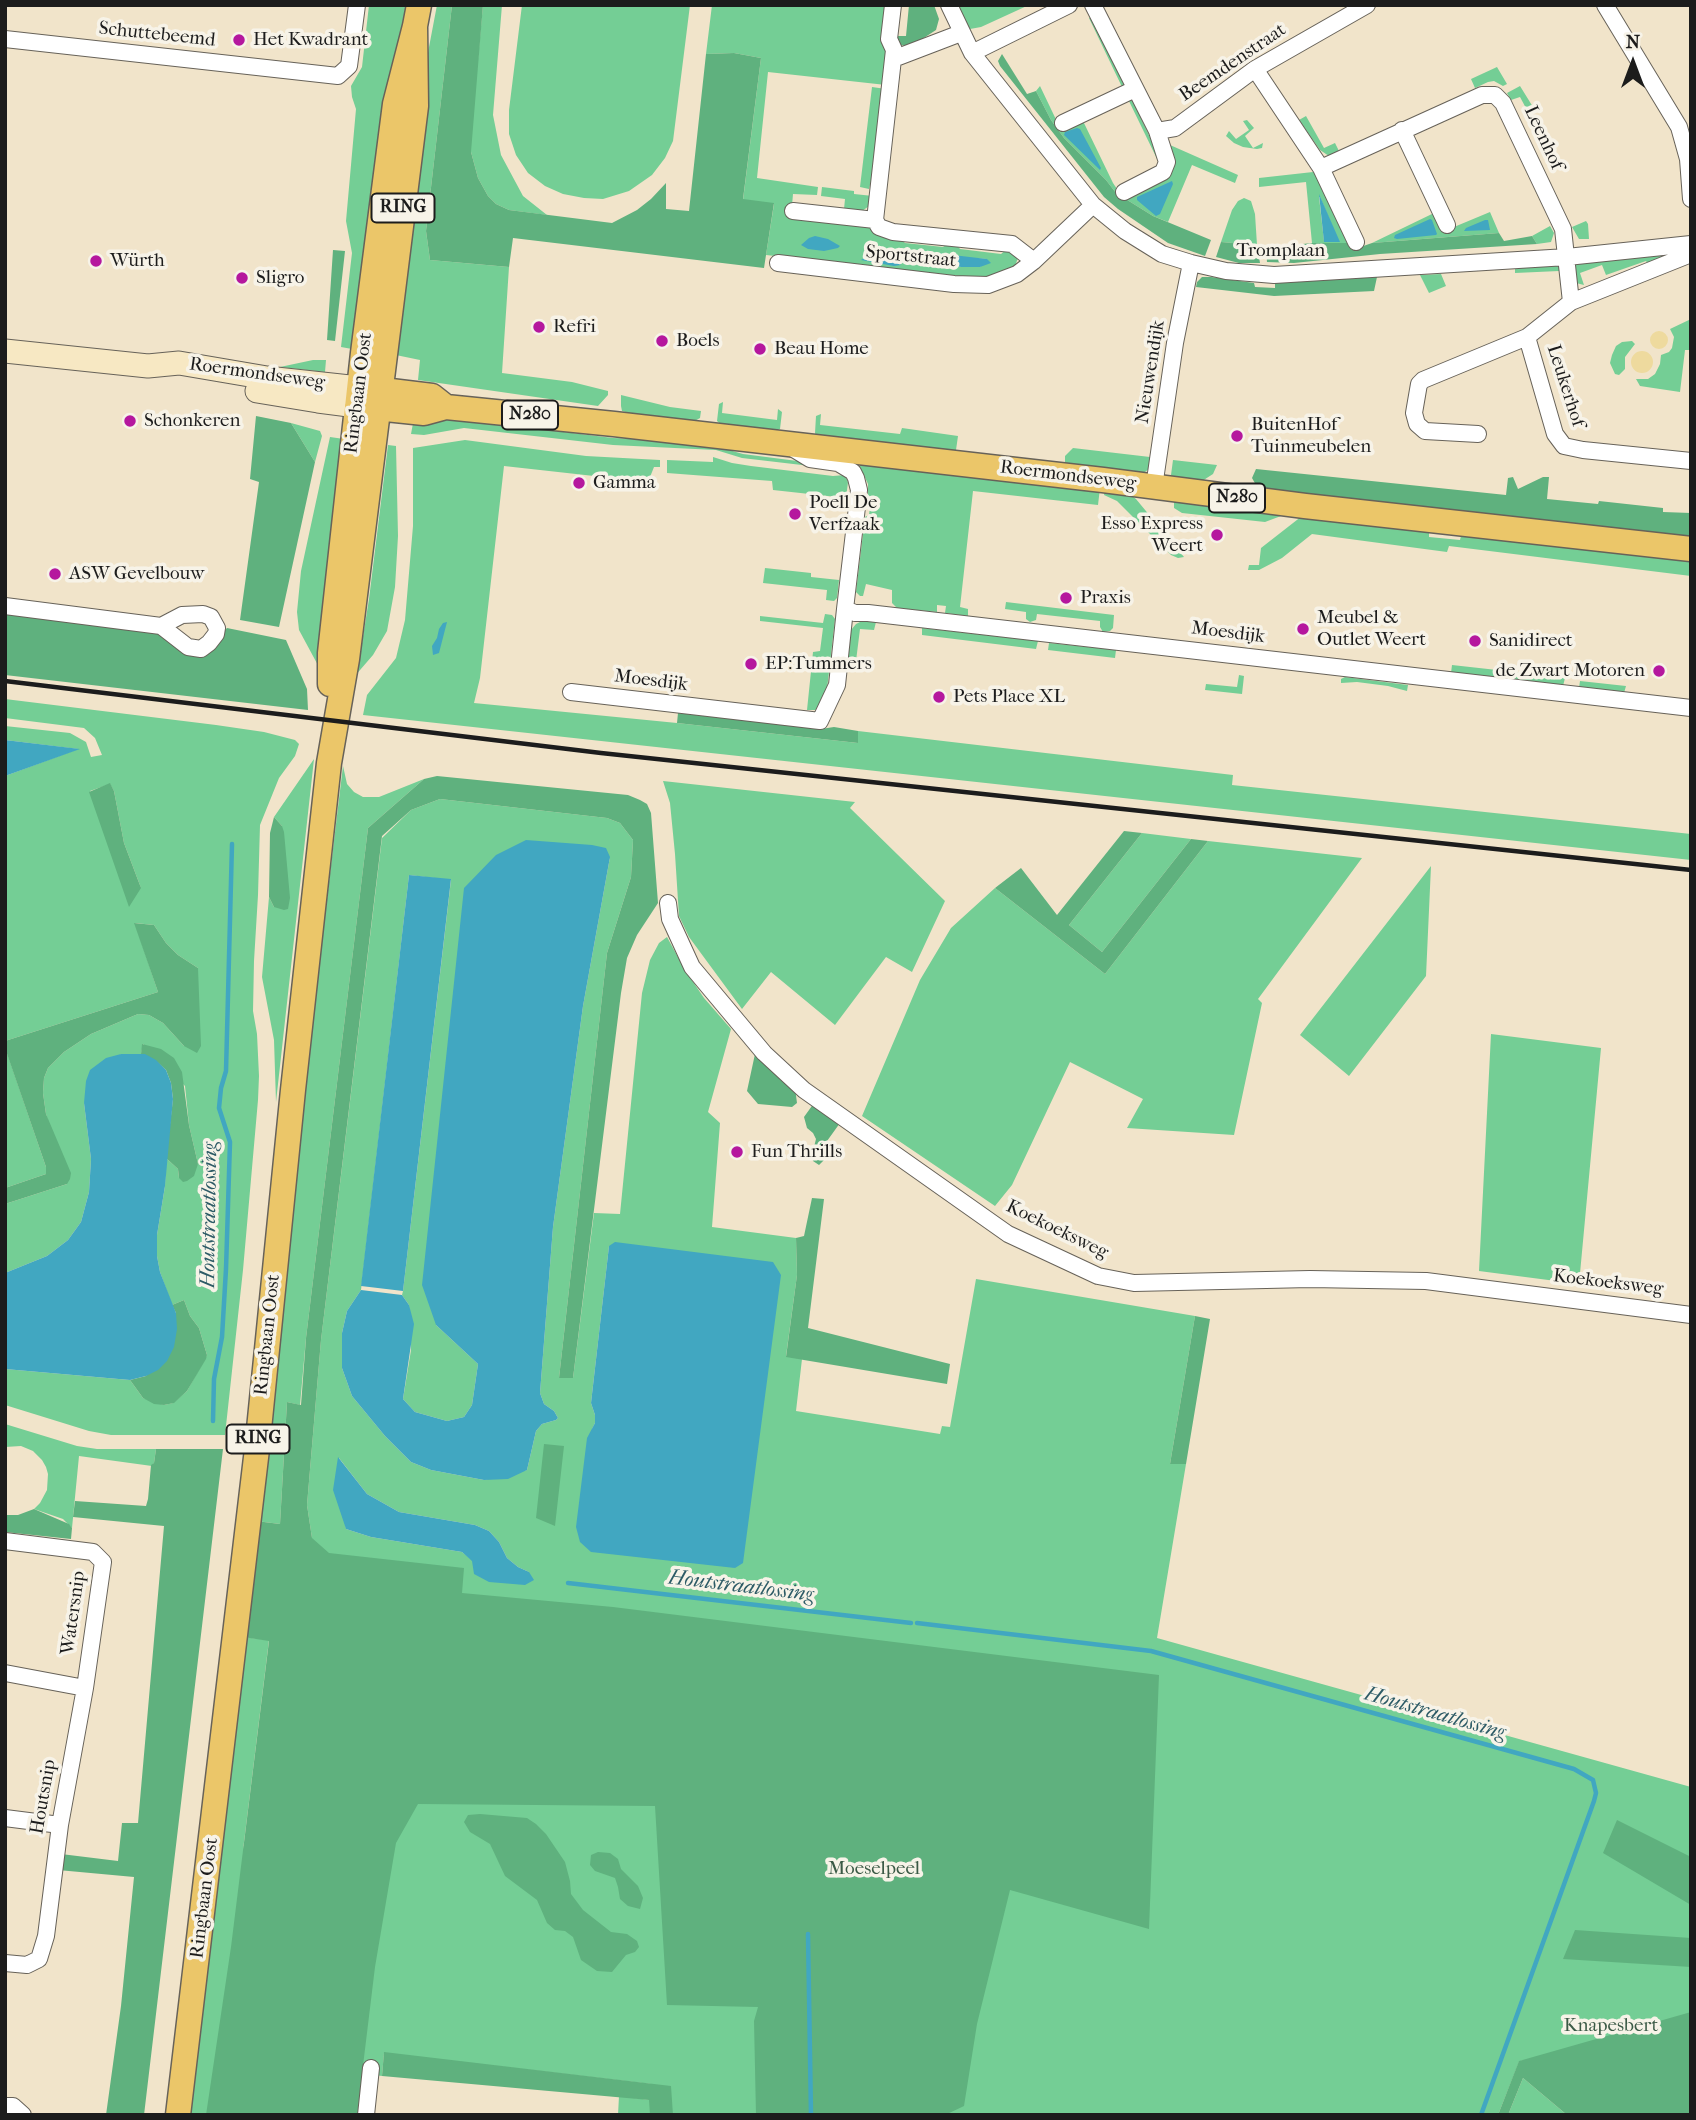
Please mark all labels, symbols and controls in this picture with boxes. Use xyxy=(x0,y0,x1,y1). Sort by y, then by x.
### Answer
street label: Schuttebeemd xyxy=(98,18,216,52)
street label: Beemdenstraat xyxy=(1175,19,1291,107)
north arrow xyxy=(1598,28,1668,98)
place label: Het Kwadrant xyxy=(253,29,368,51)
text: N xyxy=(1626,31,1640,53)
marker: Het Kwadrant xyxy=(231,32,247,48)
street label: Leenhof xyxy=(1518,102,1568,174)
road number: RING xyxy=(372,194,434,223)
street label: Tromplaan xyxy=(1237,240,1325,262)
street label: Sportstraat xyxy=(865,241,957,273)
place label: Würth xyxy=(110,250,165,272)
marker: Würth xyxy=(88,253,104,269)
place label: Sligro xyxy=(256,267,304,289)
marker: Sligro xyxy=(234,270,250,286)
place label: Refri xyxy=(553,316,596,338)
marker: Refri xyxy=(531,319,547,335)
street label: Nieuwendijk xyxy=(1132,319,1170,425)
place label: Boels xyxy=(676,330,720,352)
street label: Ringbaan Oost xyxy=(340,331,378,455)
marker: Boels xyxy=(654,333,670,349)
place label: Beau Home xyxy=(774,338,869,360)
marker: Beau Home xyxy=(752,341,768,357)
street label: Leukerhof xyxy=(1541,342,1589,430)
street label: Roermondseweg xyxy=(188,353,326,395)
road number: N280 xyxy=(502,400,558,430)
place label: Schonkeren xyxy=(144,410,241,432)
marker: Schonkeren xyxy=(122,413,138,429)
place label: BuitenHof Tuinmeubelen xyxy=(1251,414,1371,458)
marker: BuitenHof Tuinmeubelen xyxy=(1229,428,1245,444)
street label: Roermondseweg xyxy=(999,456,1137,496)
place label: Gamma xyxy=(593,472,656,494)
marker: Gamma xyxy=(571,475,587,491)
road number: N280 xyxy=(1209,484,1265,512)
place label: Poell De Verfzaak xyxy=(809,492,880,536)
marker: Poell De Verfzaak xyxy=(787,506,803,522)
place label: Esso Express Weert xyxy=(1101,513,1203,557)
marker: Esso Express Weert xyxy=(1209,527,1225,543)
place label: ASW Gevelbouw xyxy=(69,563,204,585)
marker: ASW Gevelbouw xyxy=(47,566,63,582)
place label: Praxis xyxy=(1080,587,1131,609)
marker: Praxis xyxy=(1058,590,1074,606)
place label: Meubel & Outlet Weert xyxy=(1317,607,1426,651)
street label: Moesdijk xyxy=(1190,617,1266,649)
marker: Meubel & Outlet Weert xyxy=(1295,621,1311,637)
place label: Sanidirect xyxy=(1489,630,1573,652)
marker: Sanidirect xyxy=(1467,633,1483,649)
place label: EP:Tummers xyxy=(765,653,872,675)
marker: EP:Tummers xyxy=(743,656,759,672)
place label: de Zwart Motoren xyxy=(1496,660,1645,682)
marker: de Zwart Motoren xyxy=(1651,663,1667,679)
street label: Moesdijk xyxy=(613,665,689,697)
place label: Pets Place XL xyxy=(953,686,1065,708)
marker: Pets Place XL xyxy=(931,689,947,705)
place label: Fun Thrills xyxy=(751,1141,842,1163)
water label: Houtstraatlossing xyxy=(196,1142,224,1288)
marker: Fun Thrills xyxy=(729,1144,745,1160)
street label: Koekoeksweg xyxy=(1002,1195,1112,1265)
street label: Koekoeksweg xyxy=(1552,1265,1664,1301)
street label: Ringbaan Oost xyxy=(250,1273,286,1397)
road number: RING xyxy=(226,1424,290,1454)
water label: Houtstraatlossing xyxy=(667,1566,815,1608)
street label: Watersnip xyxy=(57,1570,91,1656)
water label: Houtstraatlossing xyxy=(1361,1682,1509,1746)
street label: Houtsnip xyxy=(26,1758,62,1836)
street label: Ringbaan Oost xyxy=(186,1836,224,1960)
park label: Moeselpeel xyxy=(828,1858,920,1880)
park label: Knapesbert xyxy=(1564,2015,1658,2037)

